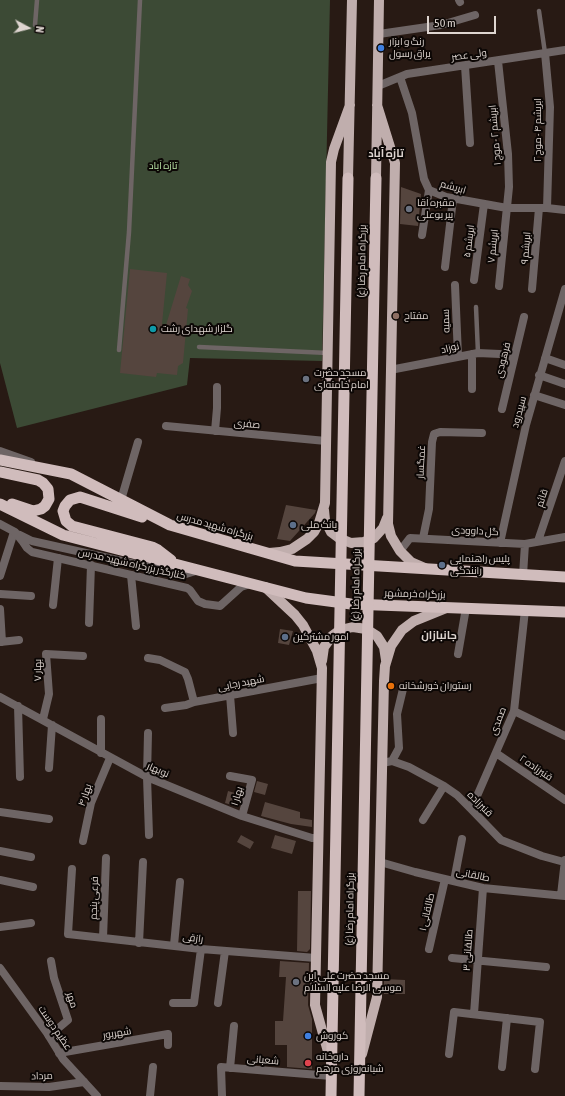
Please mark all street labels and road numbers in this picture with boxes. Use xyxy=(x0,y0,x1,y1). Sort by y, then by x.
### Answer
street label: ولی عصر xyxy=(451,47,487,63)
street label: ابریشم ۴ - موج ۲ xyxy=(532,98,544,162)
street label: ابریشم ۲ - موج ۱ xyxy=(486,104,504,166)
street label: ابریشم xyxy=(439,178,467,196)
street label: بزرگراه امام رضا (ع) xyxy=(355,224,369,298)
street label: ابریشم ۵ xyxy=(461,224,477,258)
street label: ابریشم ۷ xyxy=(485,229,501,263)
street label: ابریشم ۹ xyxy=(519,231,533,265)
street label: سمیه xyxy=(440,309,452,333)
street label: نوزاد xyxy=(440,340,460,356)
street label: فرهودی xyxy=(493,341,513,379)
street label: سپیدرود xyxy=(509,395,529,429)
street label: صفری xyxy=(233,417,261,431)
street label: غمگسار xyxy=(414,445,428,479)
street label: قائم xyxy=(533,487,551,509)
street label: بزرگراه شهید مدرس xyxy=(175,509,255,543)
street label: گل داوودی xyxy=(451,524,499,538)
street label: کنارگذر بزرگراه شهید مدرس xyxy=(77,546,187,582)
street label: بزرگراه امام رضا (ع) xyxy=(349,548,363,622)
street label: بزرگراه خرمشهر xyxy=(384,587,446,601)
street label: بهار ۷ xyxy=(32,659,44,681)
street label: شهید رجایی xyxy=(217,673,265,693)
street label: صمدی xyxy=(487,705,509,737)
street label: قنبرزاده ۲ xyxy=(517,753,555,783)
street label: نوبهار xyxy=(145,760,171,780)
street label: بهار ۴ xyxy=(76,782,94,808)
street label: بهار ۱ xyxy=(228,785,246,807)
street label: قنبرزاده xyxy=(465,789,495,819)
street label: طالقانی xyxy=(455,866,491,884)
street label: بزرگراه امام رضا (ع) xyxy=(343,872,357,946)
street label: فرعی پنجم xyxy=(87,876,101,920)
street label: طالقانی ۱ xyxy=(417,892,437,932)
street label: طالقانی ۳ xyxy=(461,929,475,971)
street label: رازقی xyxy=(182,931,204,945)
street label: مهر xyxy=(64,991,80,1009)
street label: عظیم دوست xyxy=(36,1003,74,1053)
street label: شهریور xyxy=(102,1025,132,1041)
street label: شعبانی xyxy=(247,1053,279,1067)
street label: مرداد xyxy=(31,1070,53,1082)

